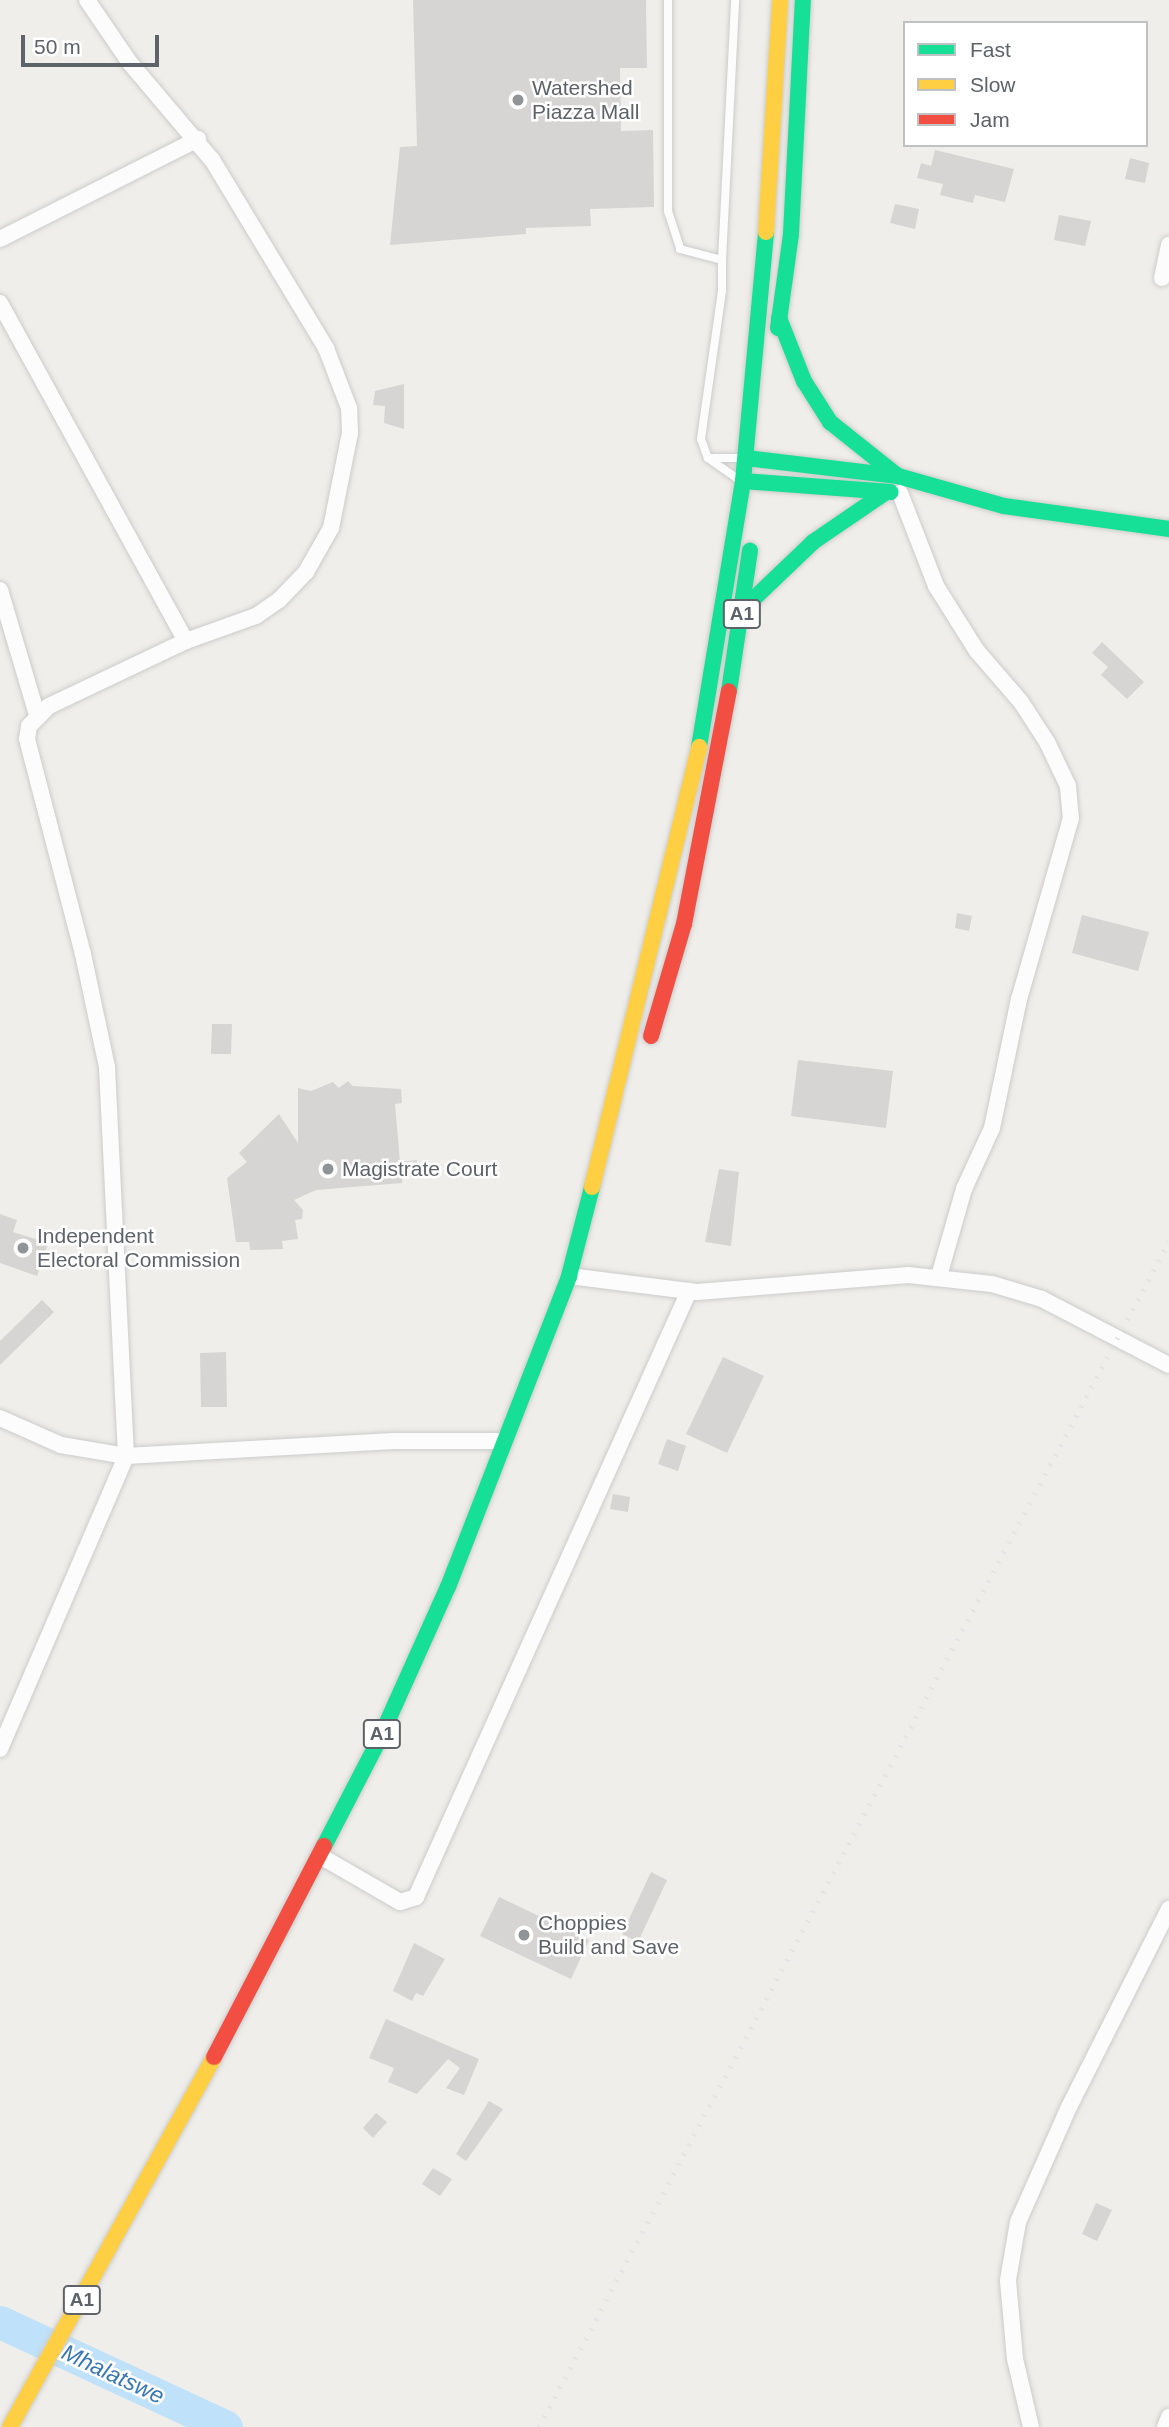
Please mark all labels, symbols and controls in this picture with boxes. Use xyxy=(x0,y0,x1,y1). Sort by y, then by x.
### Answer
scale bar xyxy=(24,21,163,65)
legend xyxy=(903,21,1148,147)
text: 50 m xyxy=(34,35,81,58)
text: Fast xyxy=(970,38,1011,61)
text: Slow xyxy=(970,73,1016,96)
place label: Watershed Piazza Mall xyxy=(532,75,639,125)
marker: Watershed Piazza Mall xyxy=(510,92,526,108)
text: Jam xyxy=(970,108,1010,131)
road number: A1 xyxy=(723,598,761,629)
place label: Magistrate Court xyxy=(342,1156,497,1182)
marker: Magistrate Court xyxy=(320,1161,336,1177)
place label: Independent Electoral Commission xyxy=(37,1223,240,1273)
marker: Independent Electoral Commission xyxy=(15,1240,31,1256)
road number: A1 xyxy=(363,1718,401,1750)
place label: Choppies Build and Save xyxy=(538,1910,679,1960)
marker: Choppies Build and Save xyxy=(516,1927,532,1943)
road number: A1 xyxy=(63,2284,101,2316)
water label: Mhalatswe xyxy=(57,2338,169,2410)

